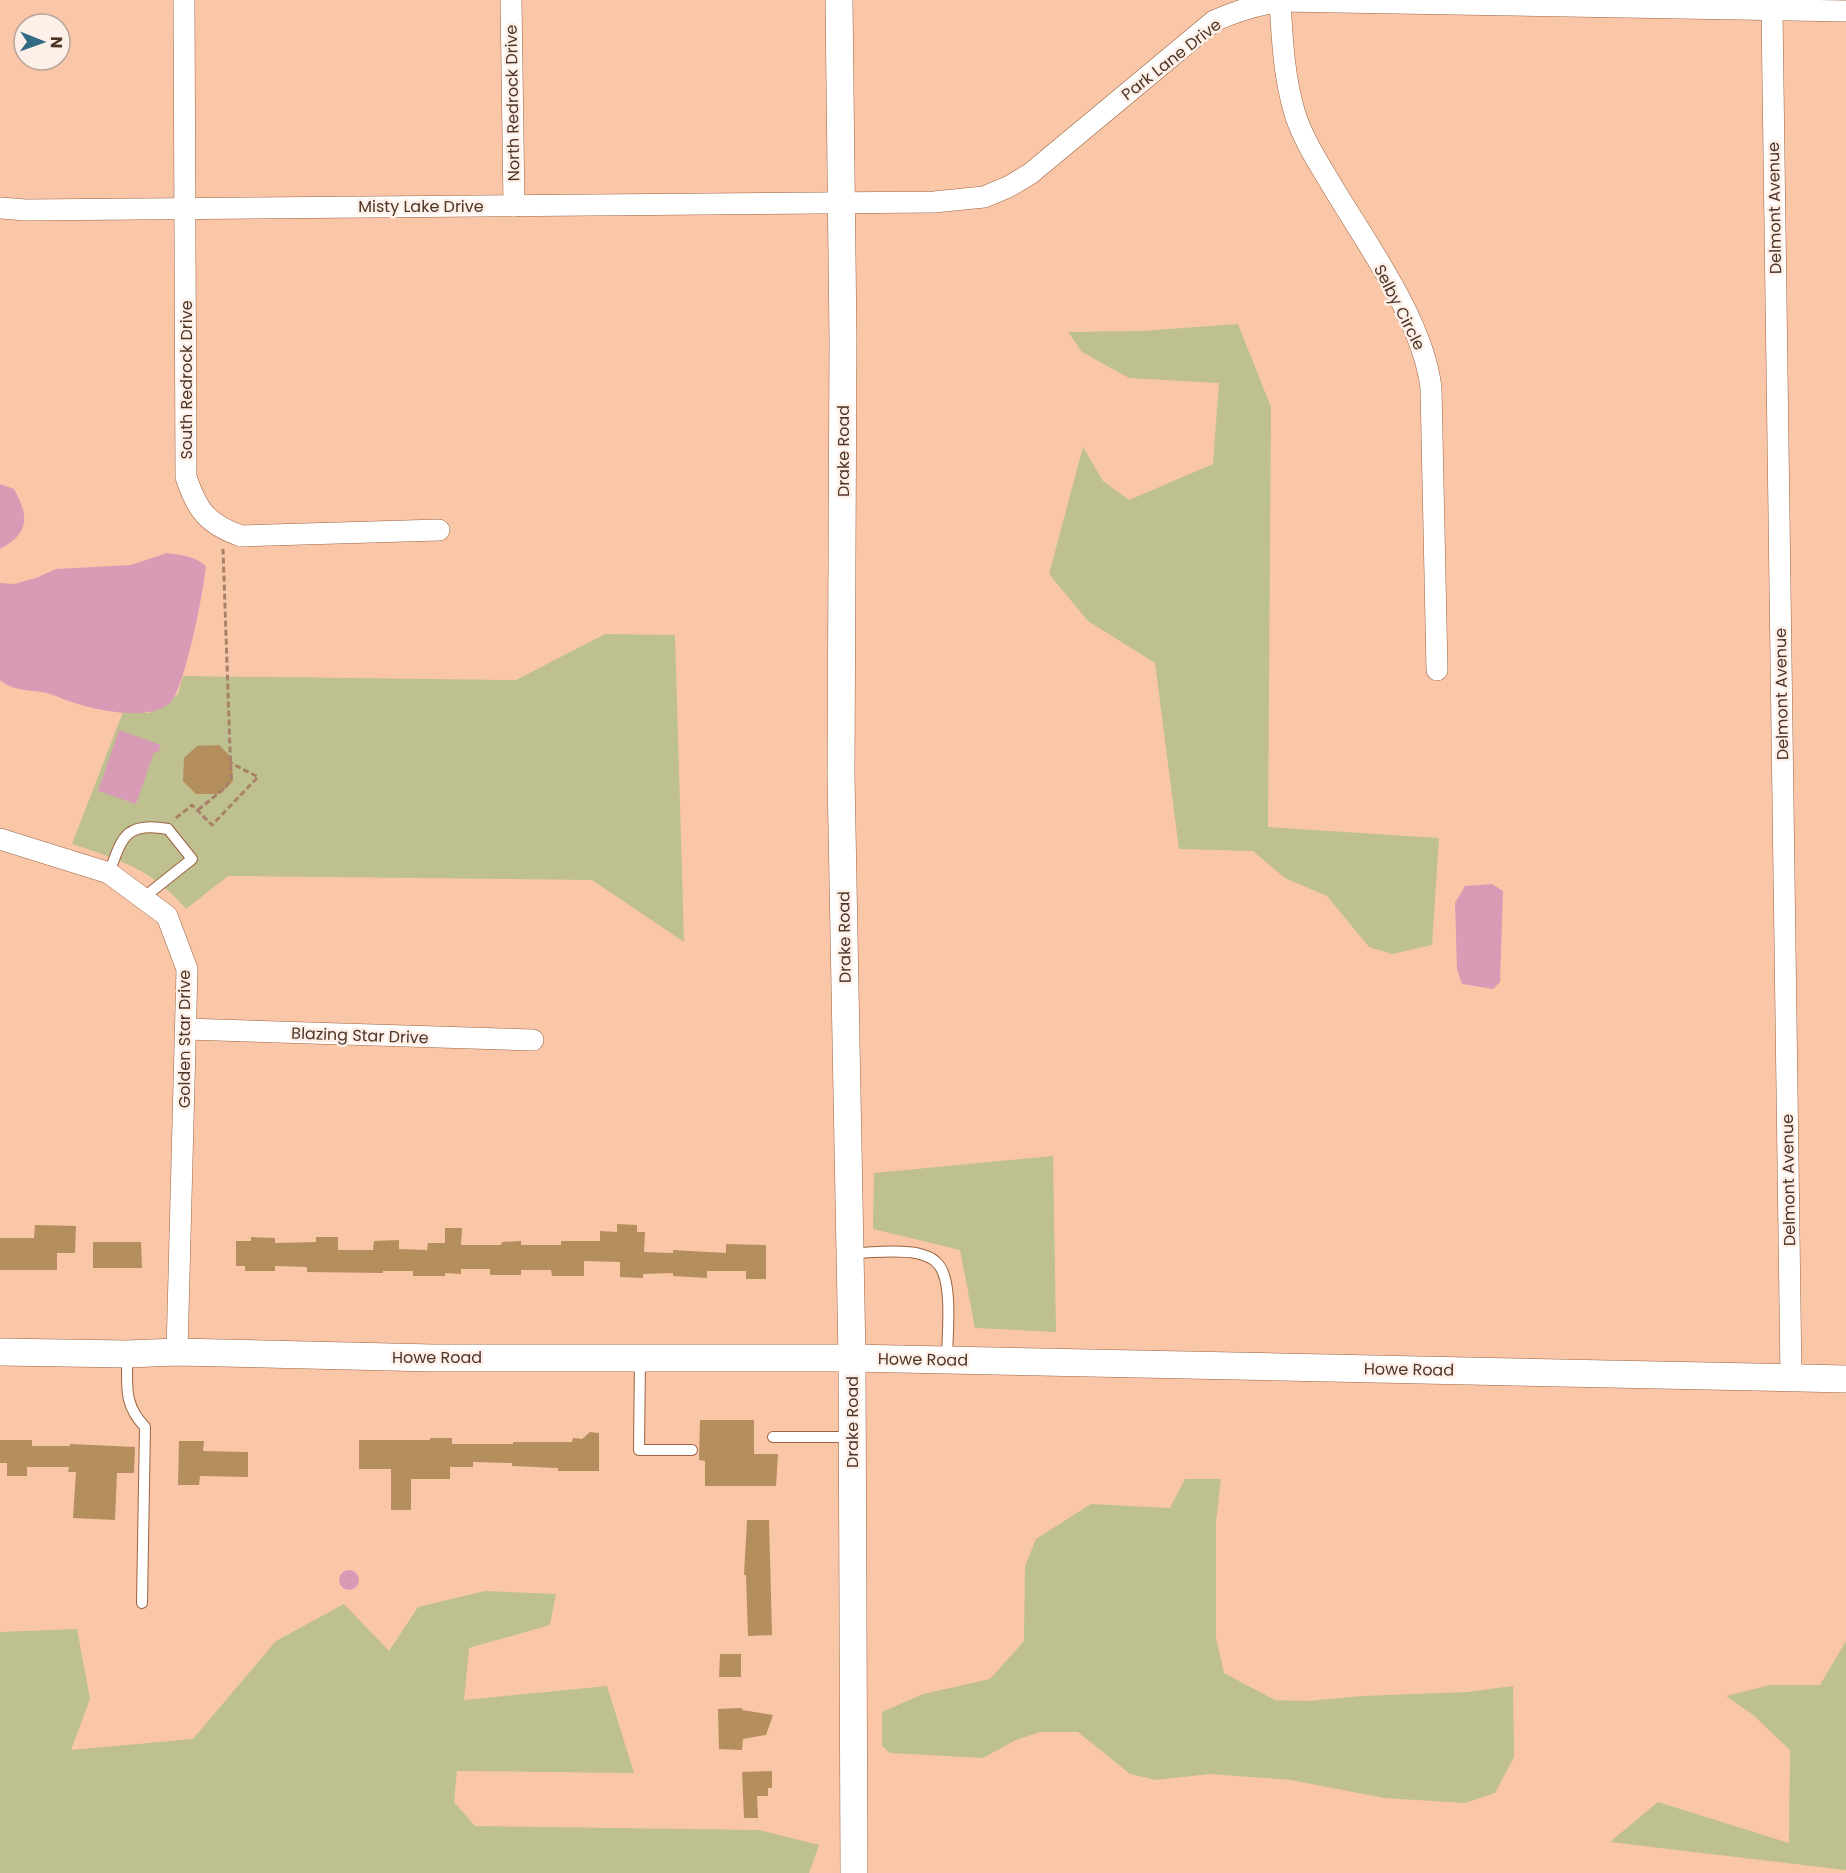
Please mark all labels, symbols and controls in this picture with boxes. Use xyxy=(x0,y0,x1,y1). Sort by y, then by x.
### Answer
north arrow xyxy=(12,12,72,72)
street label: Park Lane Drive xyxy=(1117,13,1226,106)
street label: North Redrock Drive xyxy=(500,24,525,182)
text: N xyxy=(45,36,68,48)
street label: Delmont Avenue xyxy=(1762,142,1787,274)
street label: Misty Lake Drive xyxy=(358,195,484,218)
street label: Selby Circle xyxy=(1368,260,1431,354)
street label: South Redrock Drive xyxy=(175,300,198,460)
street label: Drake Road xyxy=(832,405,855,497)
street label: Delmont Avenue xyxy=(1769,628,1794,760)
street label: Drake Road xyxy=(832,891,857,983)
street label: Golden Star Drive xyxy=(173,970,196,1108)
street label: Blazing Star Drive xyxy=(291,1022,429,1049)
street label: Delmont Avenue xyxy=(1776,1114,1801,1246)
street label: Howe Road xyxy=(392,1346,482,1369)
street label: Howe Road xyxy=(878,1347,968,1372)
street label: Howe Road xyxy=(1364,1357,1454,1382)
street label: Drake Road xyxy=(841,1376,864,1468)

